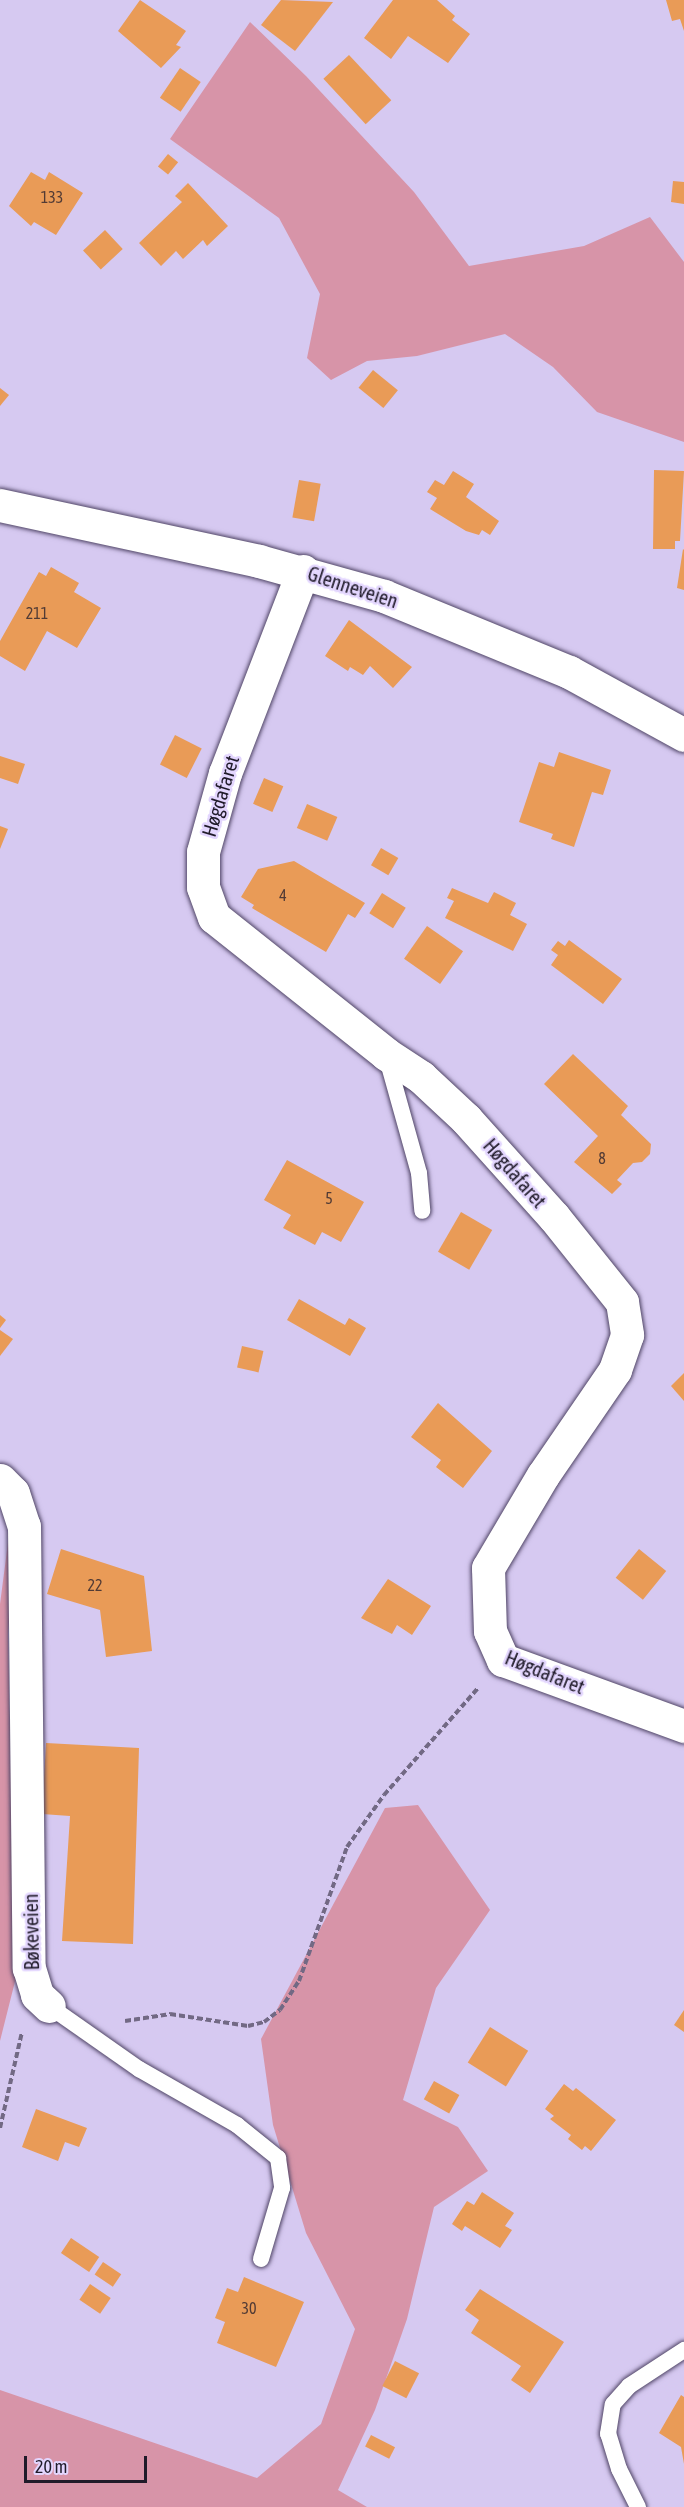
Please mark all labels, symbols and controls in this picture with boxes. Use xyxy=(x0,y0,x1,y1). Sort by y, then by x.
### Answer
house number: 133 xyxy=(41,187,63,207)
street label: Glenneveien xyxy=(305,561,401,613)
house number: 211 xyxy=(26,603,48,623)
street label: Høgdafaret xyxy=(196,753,244,839)
house number: 4 xyxy=(279,885,287,905)
street label: Høgdafaret xyxy=(479,1134,551,1212)
house number: 8 xyxy=(598,1148,606,1168)
house number: 5 xyxy=(325,1188,333,1208)
house number: 22 xyxy=(87,1575,103,1595)
street label: Høgdafaret xyxy=(502,1645,588,1699)
street label: Bøkeveien xyxy=(18,1893,44,1971)
house number: 30 xyxy=(241,2298,257,2318)
scale bar xyxy=(27,2444,150,2482)
text: 20 m xyxy=(35,2456,67,2477)

